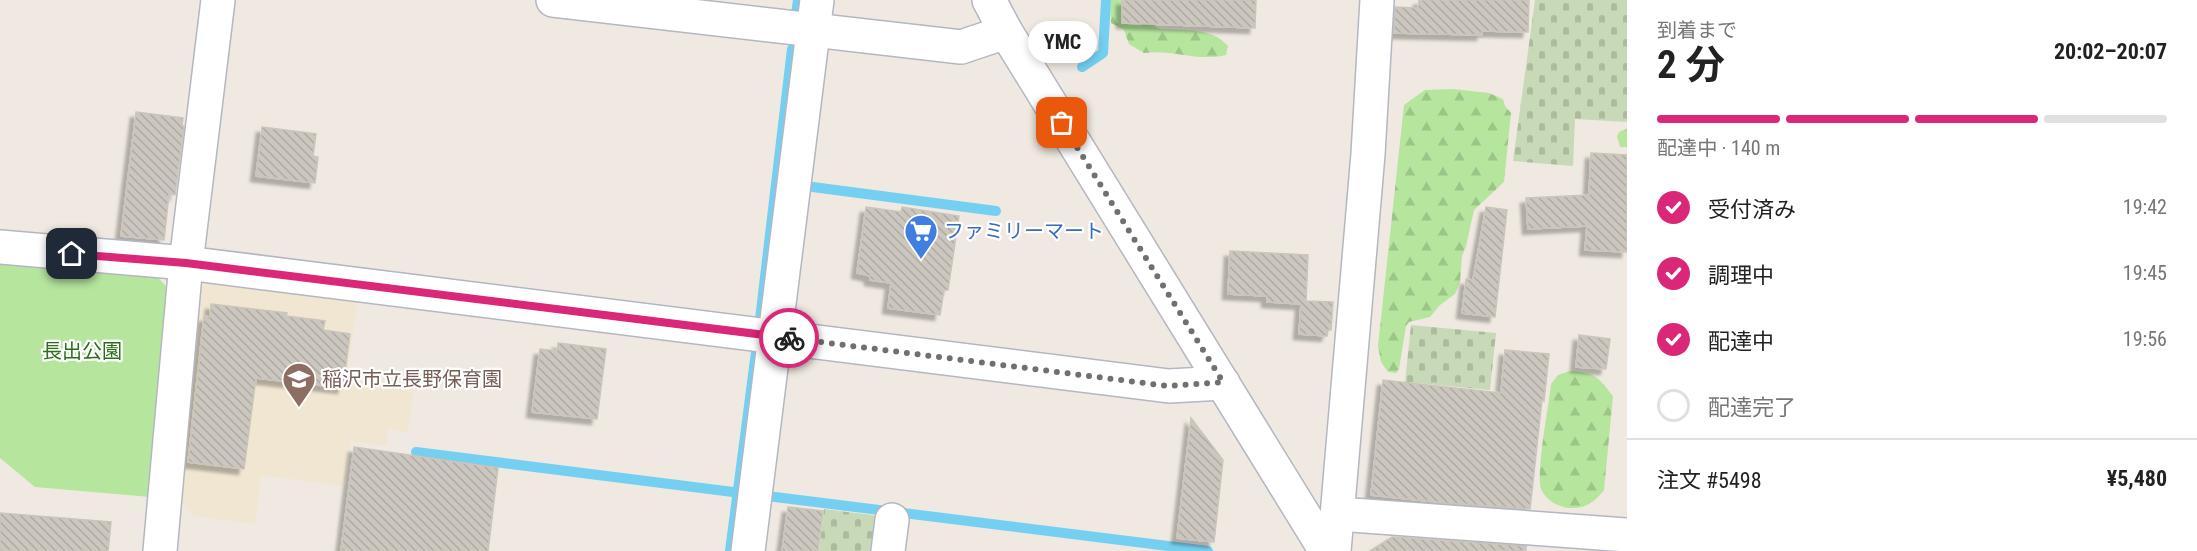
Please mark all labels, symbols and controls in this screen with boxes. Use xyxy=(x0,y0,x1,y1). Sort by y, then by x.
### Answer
text: 到着まで xyxy=(1657,18,1737,42)
callout: YMC xyxy=(1028,21,1096,63)
text: YMC xyxy=(1044,30,1081,54)
text: 20:02–20:07 xyxy=(2054,39,2167,64)
text: 2 分 xyxy=(1657,42,1725,88)
pin xyxy=(1036,97,1087,148)
icon: bag xyxy=(1045,106,1078,139)
text: 配達中 · 140 m xyxy=(1657,136,1780,160)
icon: check xyxy=(1657,191,1690,224)
text: 19:42 xyxy=(2123,195,2167,219)
text: 受付済み xyxy=(1708,197,1796,222)
supermarket icon: ファミリーマート xyxy=(903,213,939,260)
place label: ファミリーマート xyxy=(944,219,1104,243)
pin xyxy=(46,228,97,279)
icon: home xyxy=(55,237,88,270)
icon: check xyxy=(1657,257,1690,290)
text: 19:45 xyxy=(2123,261,2167,285)
text: 調理中 xyxy=(1708,263,1774,288)
courier xyxy=(759,308,819,368)
icon: bike xyxy=(773,322,806,355)
icon: check xyxy=(1657,323,1690,356)
text: 19:56 xyxy=(2123,327,2167,351)
text: 配達中 xyxy=(1708,329,1774,354)
park label: 長出公園 xyxy=(42,339,122,363)
school or university icon: 稲沢市立長野保育園 xyxy=(281,361,317,408)
place label: 稲沢市立長野保育園 xyxy=(322,367,502,391)
text: 配達完了 xyxy=(1708,395,1796,420)
text: ¥5,480 xyxy=(2107,466,2167,491)
text: 注文 #5498 xyxy=(1657,468,1762,493)

